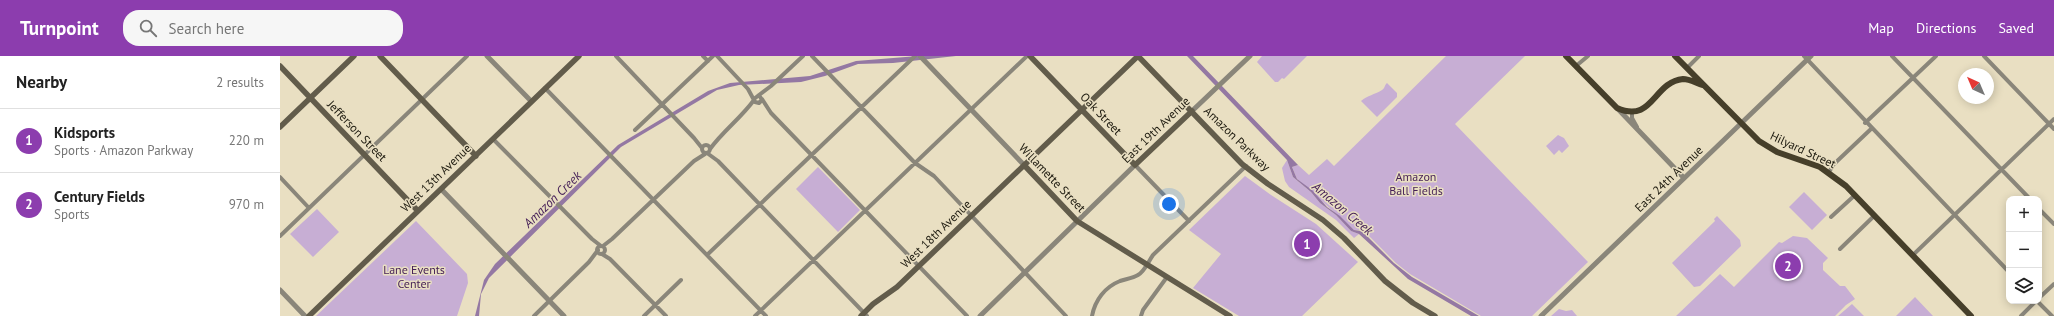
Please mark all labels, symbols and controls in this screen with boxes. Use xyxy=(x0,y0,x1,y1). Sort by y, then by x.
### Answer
search box xyxy=(123,10,403,46)
text: Turnpoint xyxy=(20,16,99,40)
icon: search xyxy=(137,17,159,39)
text: Search here xyxy=(169,19,244,38)
text: Map xyxy=(1868,19,1894,37)
text: Directions xyxy=(1916,19,1976,37)
text: Saved xyxy=(1998,19,2034,37)
north arrow xyxy=(1958,68,1994,104)
text: Nearby xyxy=(16,71,67,93)
text: 2 results xyxy=(216,74,264,91)
street label: Oak Street xyxy=(1077,89,1125,138)
street label: East 19th Avenue xyxy=(1119,93,1193,166)
street label: Jefferson Street xyxy=(324,96,390,164)
street label: Amazon Parkway xyxy=(1201,103,1274,174)
text: Kidsports xyxy=(54,123,115,142)
street label: Hilyard Street xyxy=(1768,128,1838,171)
text: 1 xyxy=(25,132,33,149)
text: 220 m xyxy=(229,132,264,149)
street label: West 13th Avenue xyxy=(397,140,474,215)
street label: Willamette Street xyxy=(1016,140,1089,215)
text: Sports · Amazon Parkway xyxy=(54,142,193,159)
street label: East 24th Avenue xyxy=(1632,142,1706,215)
water label: Amazon Creek xyxy=(519,167,586,232)
park label: Amazon Ball Fields xyxy=(1389,169,1443,198)
water label: Amazon Creek xyxy=(1308,177,1378,240)
text: Century Fields xyxy=(54,187,145,206)
your location xyxy=(1159,194,1179,214)
text: 2 xyxy=(25,196,33,213)
text: 970 m xyxy=(229,196,264,213)
street label: West 18th Avenue xyxy=(897,196,974,271)
map controls xyxy=(2006,196,2042,304)
button: + xyxy=(2006,196,2042,232)
text: Sports xyxy=(54,206,90,223)
pin: 1 xyxy=(1294,229,1320,259)
button: − xyxy=(2006,232,2042,268)
pin: 2 xyxy=(1775,251,1801,281)
park label: Lane Events Center xyxy=(383,262,445,291)
button: layers xyxy=(2006,268,2042,304)

